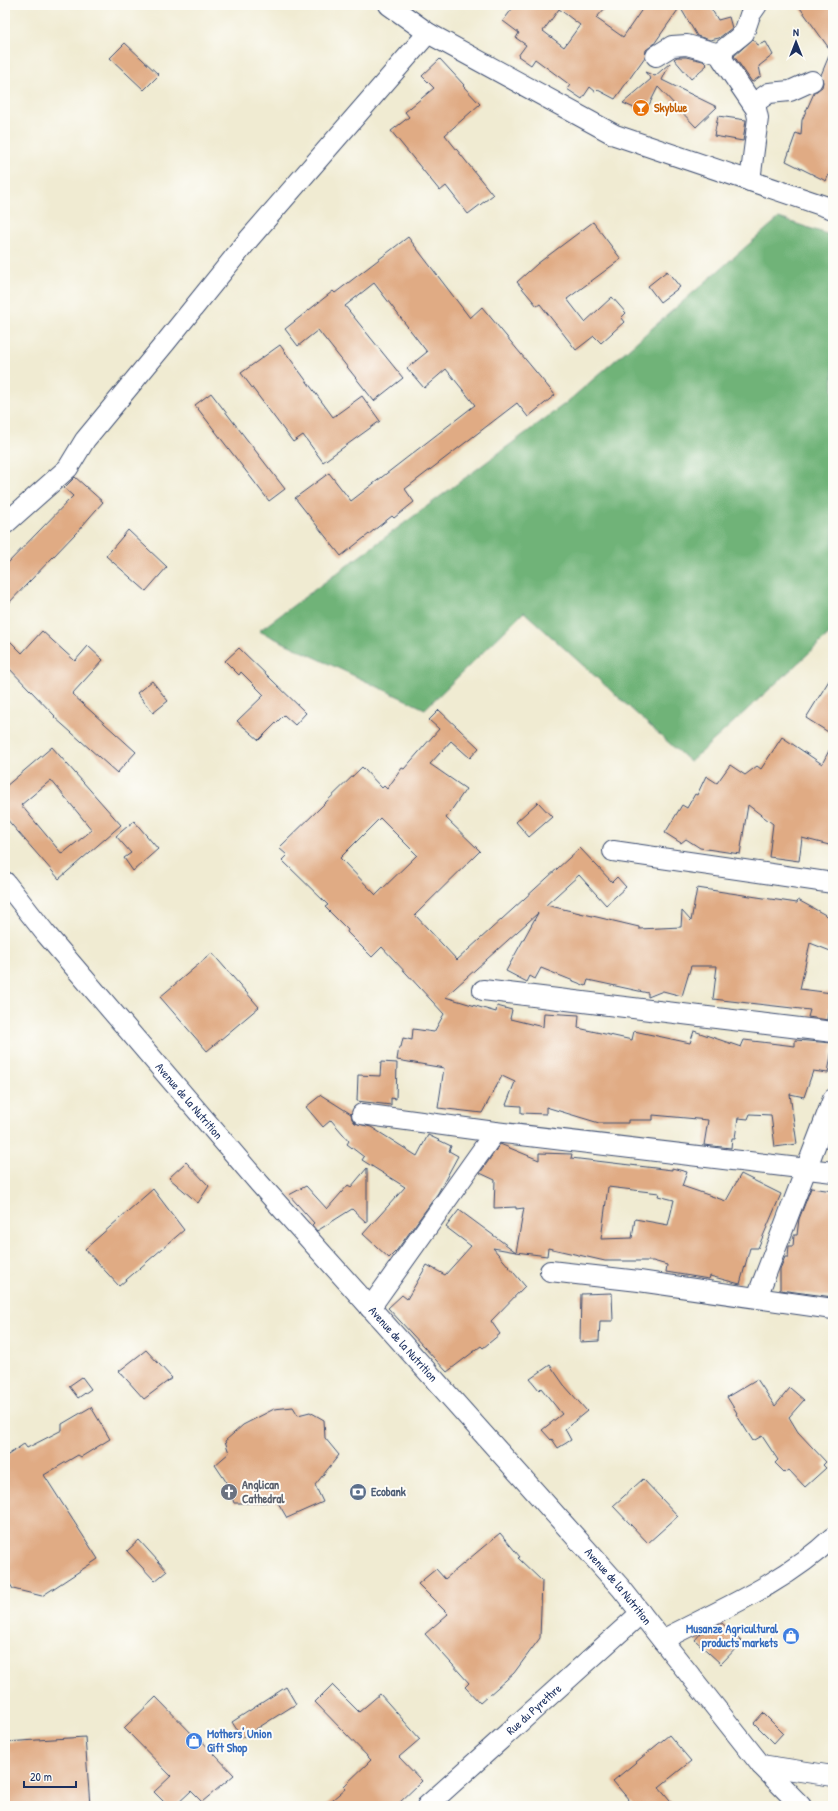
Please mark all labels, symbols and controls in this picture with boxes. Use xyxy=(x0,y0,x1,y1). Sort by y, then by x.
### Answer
north arrow xyxy=(776,22,816,62)
text: N xyxy=(793,25,799,39)
bar icon: Skyblue xyxy=(631,98,651,118)
place label: Skyblue xyxy=(654,99,688,117)
street label: Avenue de la Nutrition xyxy=(152,1059,227,1143)
street label: Avenue de la Nutrition xyxy=(365,1302,442,1385)
place label: Anglican Cathedral xyxy=(242,1476,285,1507)
church icon: Anglican Cathedral xyxy=(219,1482,239,1502)
bank icon: Ecobank xyxy=(348,1482,368,1502)
place label: Ecobank xyxy=(371,1483,406,1500)
street label: Avenue de la Nutrition xyxy=(581,1544,656,1628)
place label: Musanze Agricultural products markets xyxy=(686,1620,779,1652)
shop icon: Musanze Agricultural products markets xyxy=(781,1626,801,1646)
street label: Rue du Pyrethre xyxy=(502,1680,565,1739)
place label: Mothers' Union Gift Shop xyxy=(207,1725,272,1757)
shop icon: Mothers' Union Gift Shop xyxy=(184,1731,204,1751)
scale bar xyxy=(24,1763,76,1789)
text: 20 m xyxy=(30,1768,52,1785)

